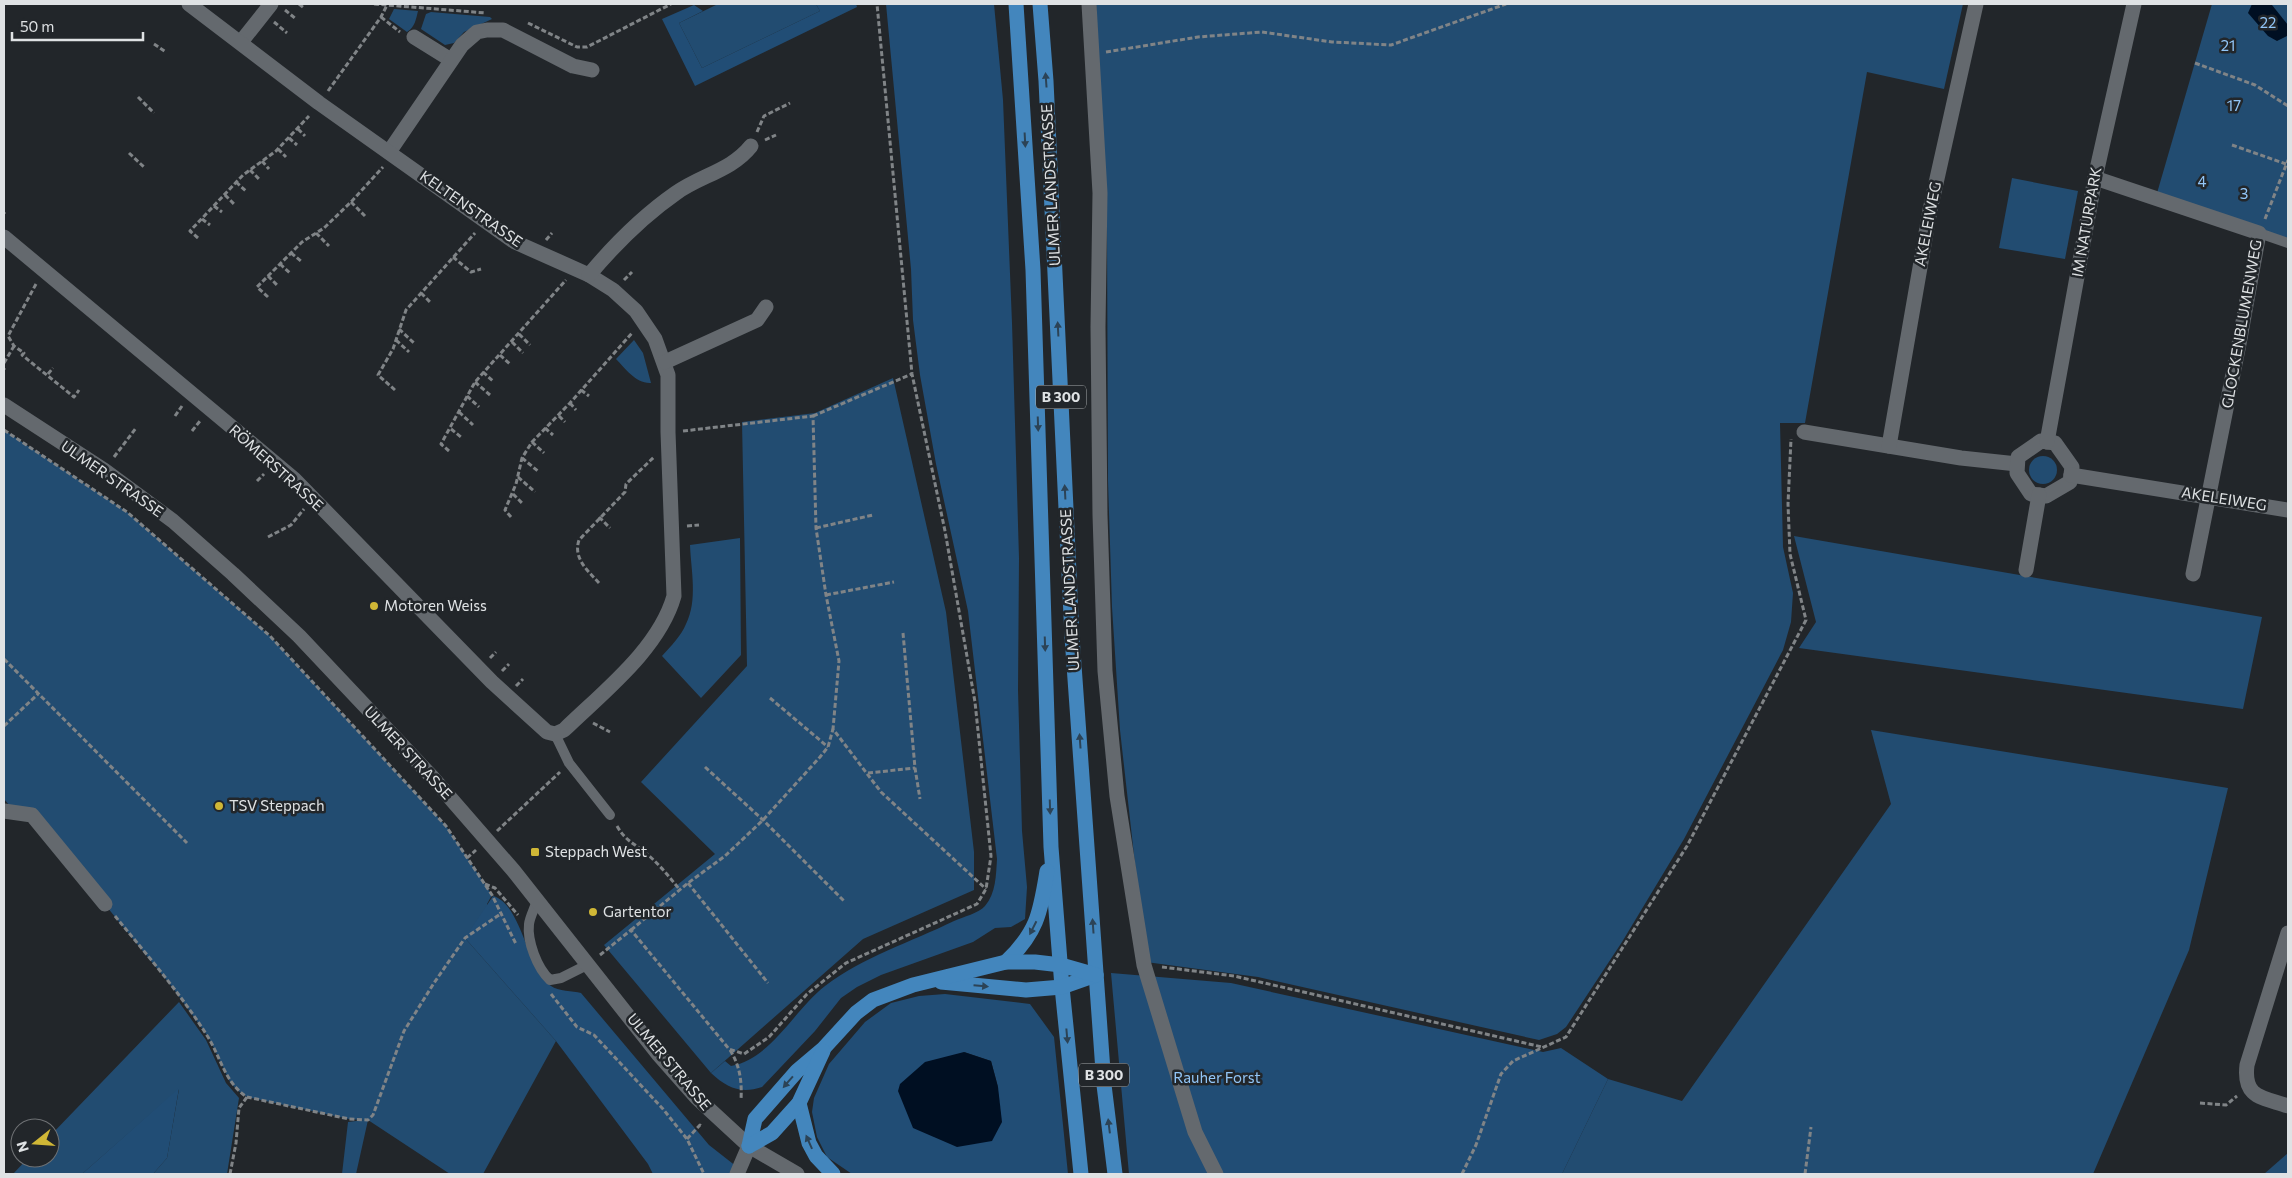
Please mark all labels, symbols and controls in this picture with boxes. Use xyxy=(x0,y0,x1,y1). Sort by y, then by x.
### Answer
scale bar xyxy=(12,10,144,42)
park label: 22 xyxy=(2260,13,2276,31)
text: 50 m xyxy=(20,17,54,35)
park label: 21 xyxy=(2221,36,2235,54)
one-way arrow xyxy=(1042,71,1050,87)
park label: 17 xyxy=(2227,96,2241,114)
street label: ULMER LANDSTRASSE xyxy=(1037,104,1063,266)
one-way arrow xyxy=(1022,132,1030,148)
street label: IM NATURPARK xyxy=(2067,165,2105,278)
street label: KELTENSTRASSE xyxy=(417,166,526,250)
park label: 4 xyxy=(2198,172,2207,190)
street label: AKELEIWEG xyxy=(1910,180,1944,268)
park label: 3 xyxy=(2240,184,2248,202)
street label: GLOCKENBLUMENWEG xyxy=(2217,238,2265,409)
one-way arrow xyxy=(1053,321,1061,337)
road number: B 300 xyxy=(1036,386,1086,408)
one-way arrow xyxy=(1034,416,1042,432)
street label: RÖMERSTRASSE xyxy=(226,420,327,514)
street label: ULMER STRASSE xyxy=(58,436,167,520)
street label: AKELEIWEG xyxy=(2180,482,2268,514)
one-way arrow xyxy=(1061,484,1069,500)
street label: ULMER LANDSTRASSE xyxy=(1056,509,1082,671)
place label: Motoren Weiss xyxy=(384,596,487,614)
marker: Motoren Weiss xyxy=(368,600,380,612)
one-way arrow xyxy=(1041,637,1049,653)
street label: ULMER STRASSE xyxy=(361,702,457,803)
one-way arrow xyxy=(1075,733,1083,749)
place label: TSV Steppach xyxy=(229,796,325,814)
one-way arrow xyxy=(1046,799,1054,815)
marker: TSV Steppach xyxy=(213,800,225,812)
place label: Steppach West xyxy=(545,842,647,860)
marker: Steppach West xyxy=(529,846,541,858)
place label: Gartentor xyxy=(603,902,671,920)
marker: Gartentor xyxy=(587,906,599,918)
one-way arrow xyxy=(1088,918,1096,934)
one-way arrow xyxy=(1029,921,1037,936)
one-way arrow xyxy=(974,982,990,990)
street label: ULMER STRASSE xyxy=(624,1009,716,1114)
one-way arrow xyxy=(1063,1028,1071,1044)
road number: B 300 xyxy=(1079,1064,1129,1086)
park label: Rauher Forst xyxy=(1173,1068,1261,1086)
one-way arrow xyxy=(782,1076,793,1089)
north arrow xyxy=(10,1118,60,1168)
one-way arrow xyxy=(1105,1118,1113,1134)
one-way arrow xyxy=(805,1135,813,1149)
text: N xyxy=(12,1139,32,1154)

